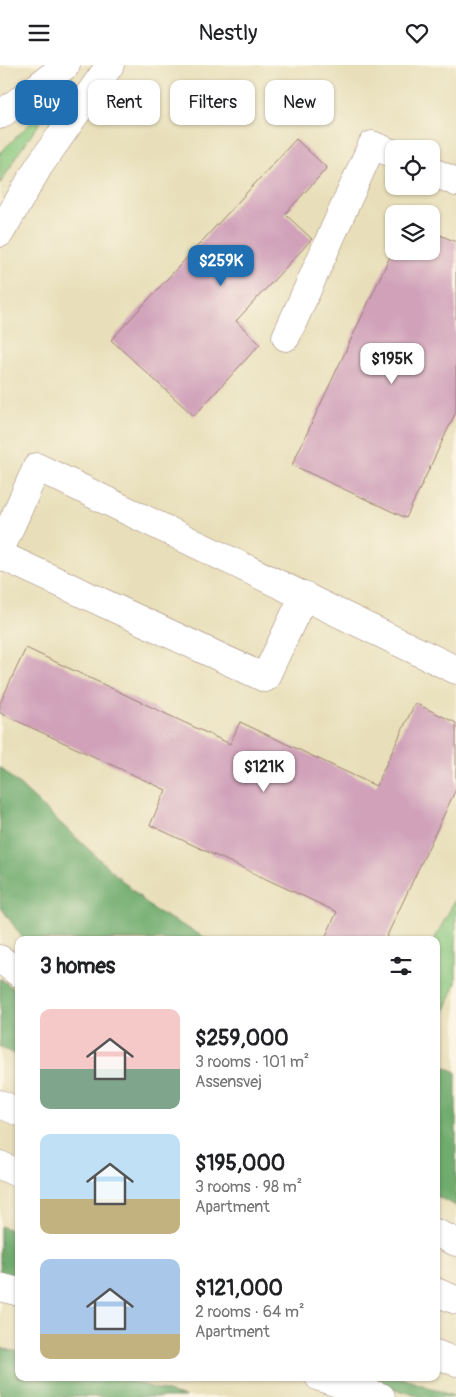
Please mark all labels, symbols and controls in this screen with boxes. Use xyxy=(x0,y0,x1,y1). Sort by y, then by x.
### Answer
icon: menu xyxy=(25,19,53,47)
text: Nestly xyxy=(198,19,258,47)
icon: heart xyxy=(403,19,431,47)
chip: Buy xyxy=(15,80,78,125)
chip: Rent xyxy=(88,80,160,125)
chip: Filters xyxy=(170,80,255,125)
chip: New xyxy=(265,80,334,125)
map controls xyxy=(385,140,440,260)
button: locate xyxy=(385,140,440,195)
button: layers xyxy=(385,205,440,260)
pin: $259K xyxy=(186,245,256,287)
text: $259K xyxy=(199,251,243,271)
pin: $195K xyxy=(357,343,427,385)
text: $195K xyxy=(371,349,413,369)
pin: $121K xyxy=(229,751,299,793)
text: $121K xyxy=(244,757,284,777)
icon: filters xyxy=(387,952,415,980)
text: 3 homes xyxy=(40,953,115,980)
text: $259,000 xyxy=(195,1025,289,1052)
icon: home xyxy=(80,1029,140,1089)
text: 3 rooms · 101 m² xyxy=(195,1052,309,1072)
text: Assensvej xyxy=(195,1072,262,1092)
text: $195,000 xyxy=(195,1150,285,1177)
icon: home xyxy=(80,1154,140,1214)
text: 3 rooms · 98 m² xyxy=(195,1177,302,1197)
text: Apartment xyxy=(195,1197,270,1217)
text: $121,000 xyxy=(195,1275,283,1302)
icon: home xyxy=(80,1279,140,1339)
text: 2 rooms · 64 m² xyxy=(195,1302,305,1322)
text: Apartment xyxy=(195,1322,270,1342)

